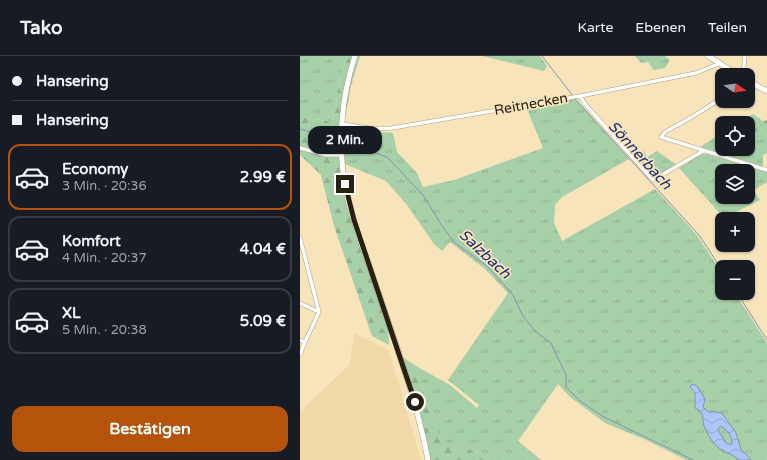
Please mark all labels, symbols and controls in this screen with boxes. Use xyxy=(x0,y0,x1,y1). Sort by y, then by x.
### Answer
text: Tako xyxy=(20,17,62,39)
text: Karte xyxy=(578,19,613,36)
text: Ebenen xyxy=(635,19,686,36)
text: Teilen xyxy=(708,19,747,36)
north arrow xyxy=(715,68,755,108)
map controls xyxy=(715,68,755,300)
text: Hansering xyxy=(36,72,109,90)
street label: Reitnecken xyxy=(493,89,569,119)
text: Hansering xyxy=(36,111,109,129)
button: locate xyxy=(715,116,755,156)
water label: Sönnerbach xyxy=(605,117,676,194)
callout: 2 Min. xyxy=(308,126,382,154)
text: 2 Min. xyxy=(326,132,364,148)
icon: car xyxy=(14,159,50,195)
text: Economy xyxy=(62,160,128,178)
button: layers xyxy=(715,164,755,204)
text: 2.99 € xyxy=(240,168,286,186)
route end xyxy=(336,175,354,193)
text: 3 Min. · 20:36 xyxy=(62,178,147,194)
button: + xyxy=(715,212,755,252)
water label: Salzbach xyxy=(455,226,515,283)
icon: car xyxy=(14,231,50,267)
text: Komfort xyxy=(62,232,121,250)
text: 4.04 € xyxy=(240,240,286,258)
text: 4 Min. · 20:37 xyxy=(62,250,147,266)
button: − xyxy=(715,260,755,300)
icon: car xyxy=(14,303,50,339)
text: XL xyxy=(62,304,81,322)
text: 5.09 € xyxy=(240,312,286,330)
text: 5 Min. · 20:38 xyxy=(62,322,147,338)
route start xyxy=(406,393,424,411)
button: Bestätigen xyxy=(12,406,288,452)

